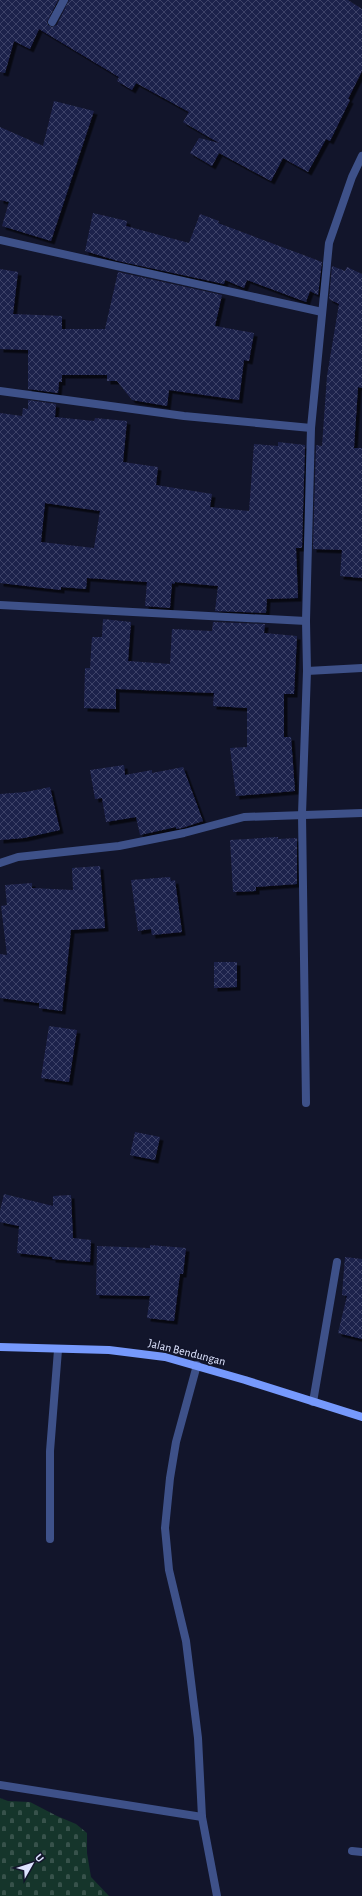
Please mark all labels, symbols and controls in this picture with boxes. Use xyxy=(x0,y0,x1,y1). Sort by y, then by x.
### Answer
street label: Jalan Bendungan xyxy=(147,1337,227,1367)
north arrow xyxy=(12,1844,52,1884)
text: U xyxy=(33,1852,46,1864)

